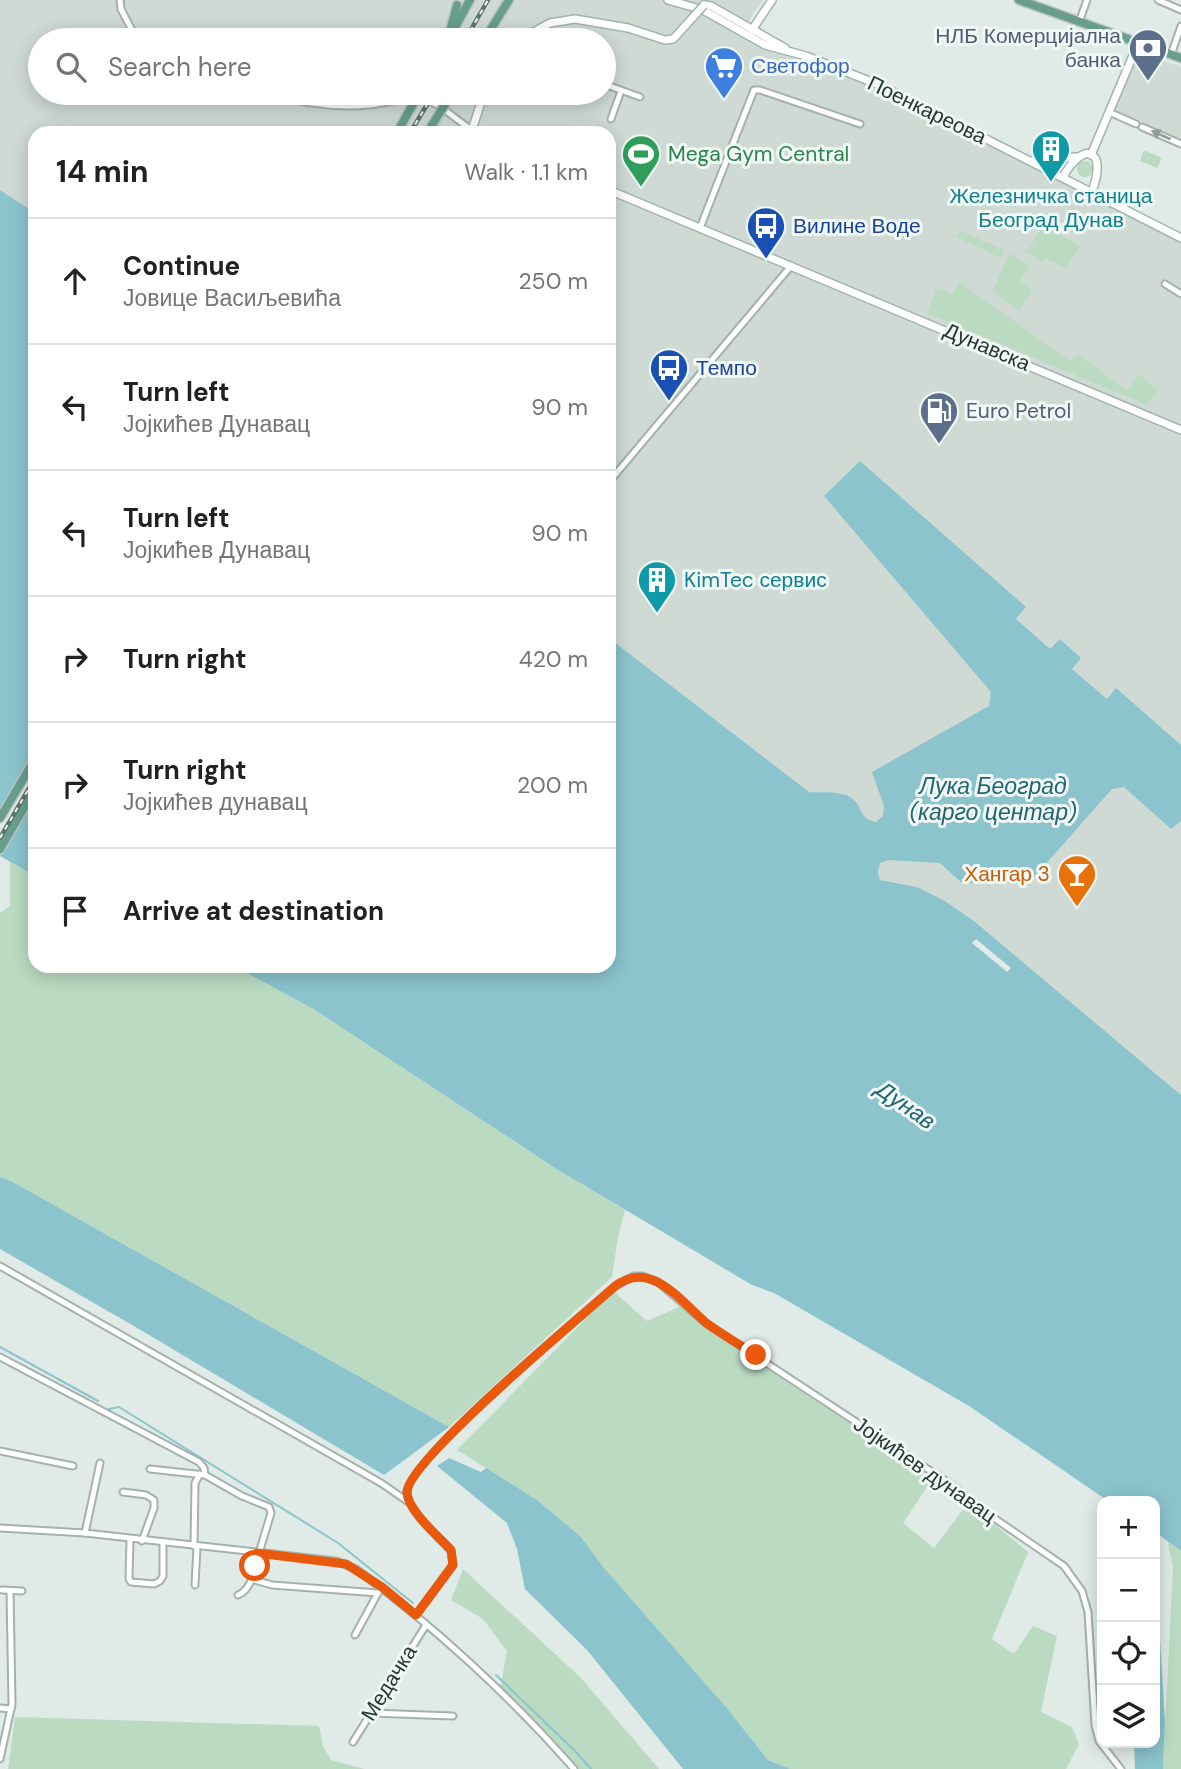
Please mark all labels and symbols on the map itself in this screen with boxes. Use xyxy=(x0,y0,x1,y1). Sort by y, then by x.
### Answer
place label: НЛБ Комерцијална банка xyxy=(935,22,1121,74)
bank icon: НЛБ Комерцијална банка xyxy=(1127,27,1169,82)
supermarket icon: Светофор xyxy=(703,45,745,100)
place label: Светофор xyxy=(751,52,850,80)
street label: Поенкареова xyxy=(863,69,991,151)
building icon: Железничка станица Београд Дунав xyxy=(1030,128,1072,183)
one-way arrow xyxy=(1151,129,1172,140)
sports icon: Mega Gym Central xyxy=(620,133,662,188)
place label: Mega Gym Central xyxy=(668,140,849,168)
place label: Железничка станица Београд Дунав xyxy=(950,182,1153,234)
bus stop icon: Вилине Воде xyxy=(745,205,787,260)
place label: Вилине Воде xyxy=(793,212,921,240)
street label: Дунавска xyxy=(940,316,1035,378)
bus stop icon: Темпо xyxy=(648,347,690,402)
place label: Темпо xyxy=(696,354,757,382)
fuel station icon: Euro Petrol xyxy=(918,390,960,445)
place label: Euro Petrol xyxy=(966,397,1071,425)
building icon: KimTec сервис xyxy=(636,559,678,614)
place label: KimTec сервис xyxy=(684,566,827,594)
water label: Лука Београд (карго центар) xyxy=(909,771,1077,827)
bar icon: Хангар 3 xyxy=(1056,853,1098,908)
place label: Хангар 3 xyxy=(964,860,1050,888)
water label: Дунав xyxy=(868,1072,941,1136)
route end xyxy=(740,1339,771,1370)
street label: Јојкићев дунавац xyxy=(848,1410,1002,1530)
route start xyxy=(239,1550,270,1581)
street label: Медачка xyxy=(355,1639,423,1726)

